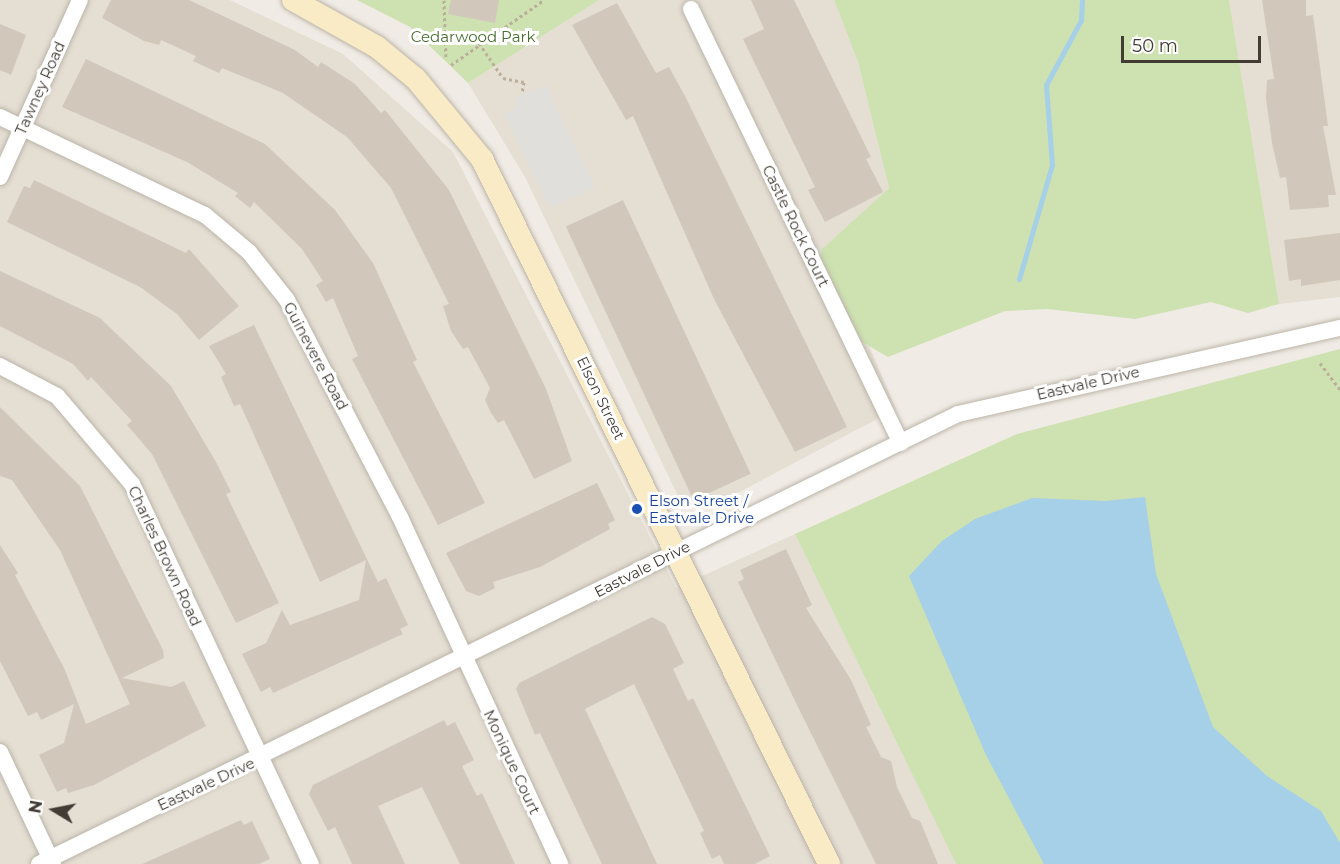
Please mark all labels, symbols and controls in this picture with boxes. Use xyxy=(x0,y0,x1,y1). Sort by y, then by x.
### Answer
scale bar xyxy=(1124,24,1264,62)
park label: Cedarwood Park xyxy=(411,28,535,46)
text: 50 m xyxy=(1132,35,1178,57)
street label: Tawney Road xyxy=(11,38,69,138)
street label: Castle Rock Court xyxy=(759,162,833,290)
street label: Guinevere Road xyxy=(280,299,352,413)
street label: Elson Street xyxy=(573,354,629,442)
street label: Eastvale Drive xyxy=(1035,362,1141,404)
street label: Charles Brown Road xyxy=(125,483,205,629)
place label: Elson Street / Eastvale Drive xyxy=(649,491,754,526)
marker: Elson Street / Eastvale Drive xyxy=(630,502,644,516)
street label: Eastvale Drive xyxy=(591,537,693,601)
street label: Monique Court xyxy=(480,707,544,817)
street label: Eastvale Drive xyxy=(155,754,257,814)
north arrow xyxy=(24,780,84,840)
text: N xyxy=(25,799,46,815)

